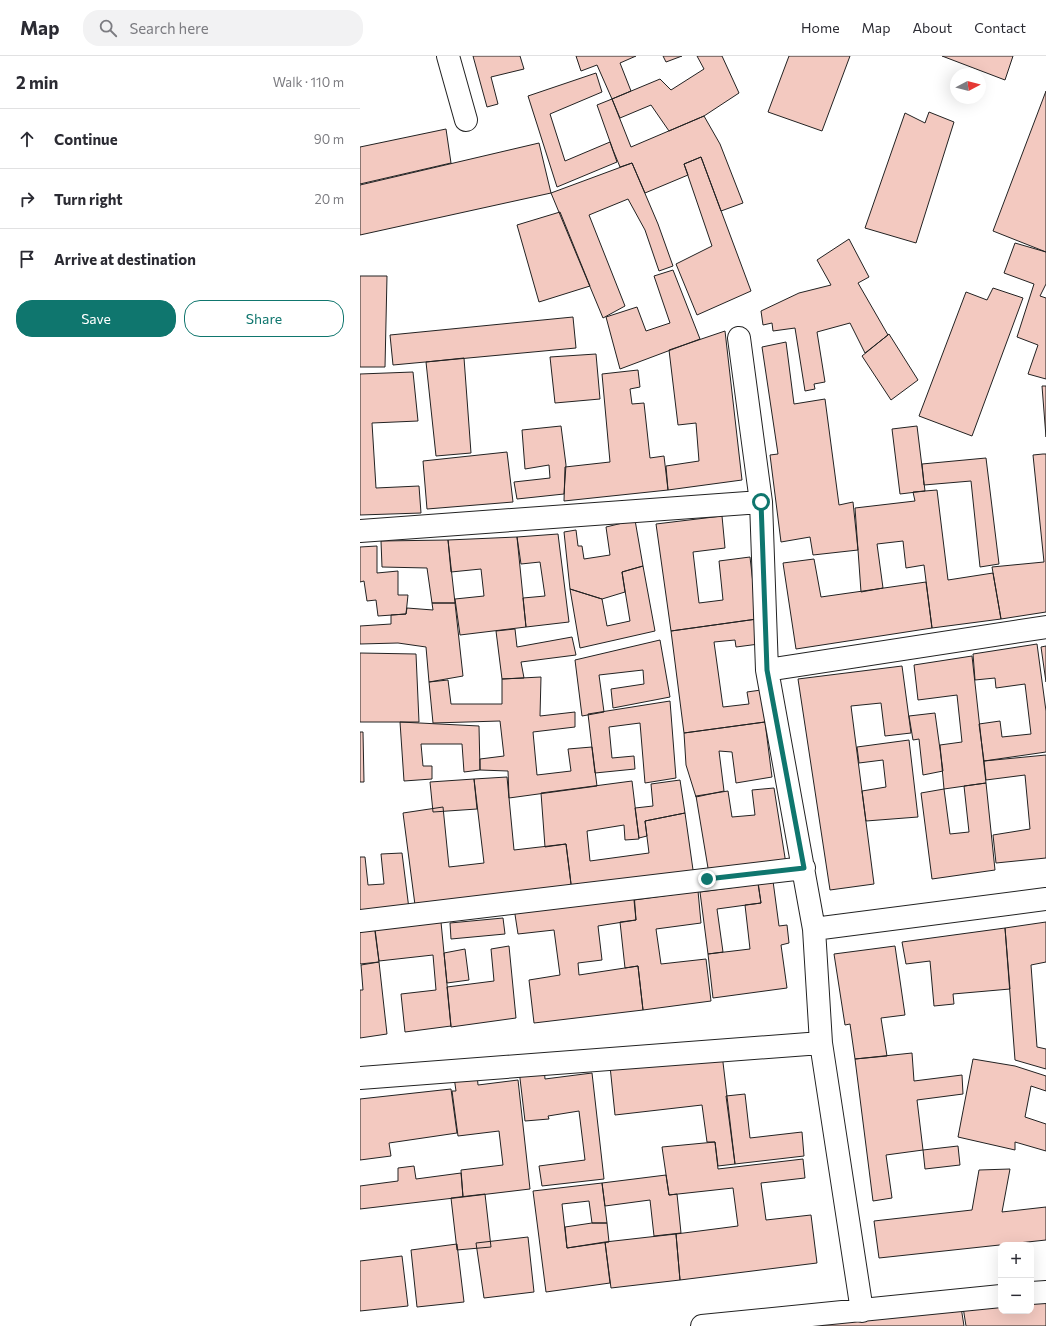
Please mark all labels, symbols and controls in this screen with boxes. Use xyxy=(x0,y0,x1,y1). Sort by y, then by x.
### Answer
search box xyxy=(83,10,363,46)
text: Map xyxy=(20,16,59,39)
icon: search xyxy=(97,17,119,39)
text: Search here xyxy=(129,19,209,37)
text: Home xyxy=(801,19,840,36)
text: Map xyxy=(862,19,890,36)
text: About xyxy=(912,19,952,36)
text: Contact xyxy=(974,19,1026,36)
north arrow xyxy=(950,68,986,104)
text: 2 min xyxy=(16,72,58,93)
text: Walk · 110 m xyxy=(273,74,344,90)
icon: ahead xyxy=(16,128,38,150)
text: Continue xyxy=(54,130,118,148)
text: 90 m xyxy=(314,131,344,147)
icon: right xyxy=(16,188,38,210)
text: Turn right xyxy=(54,190,123,208)
text: 20 m xyxy=(315,191,344,207)
icon: arrive xyxy=(16,248,38,270)
text: Arrive at destination xyxy=(54,250,196,268)
button: Save xyxy=(16,300,176,337)
button: Share xyxy=(184,300,344,337)
route start xyxy=(752,493,770,511)
route end xyxy=(698,870,716,888)
map controls xyxy=(998,1242,1034,1314)
button: + xyxy=(998,1242,1034,1278)
button: − xyxy=(998,1278,1034,1314)

